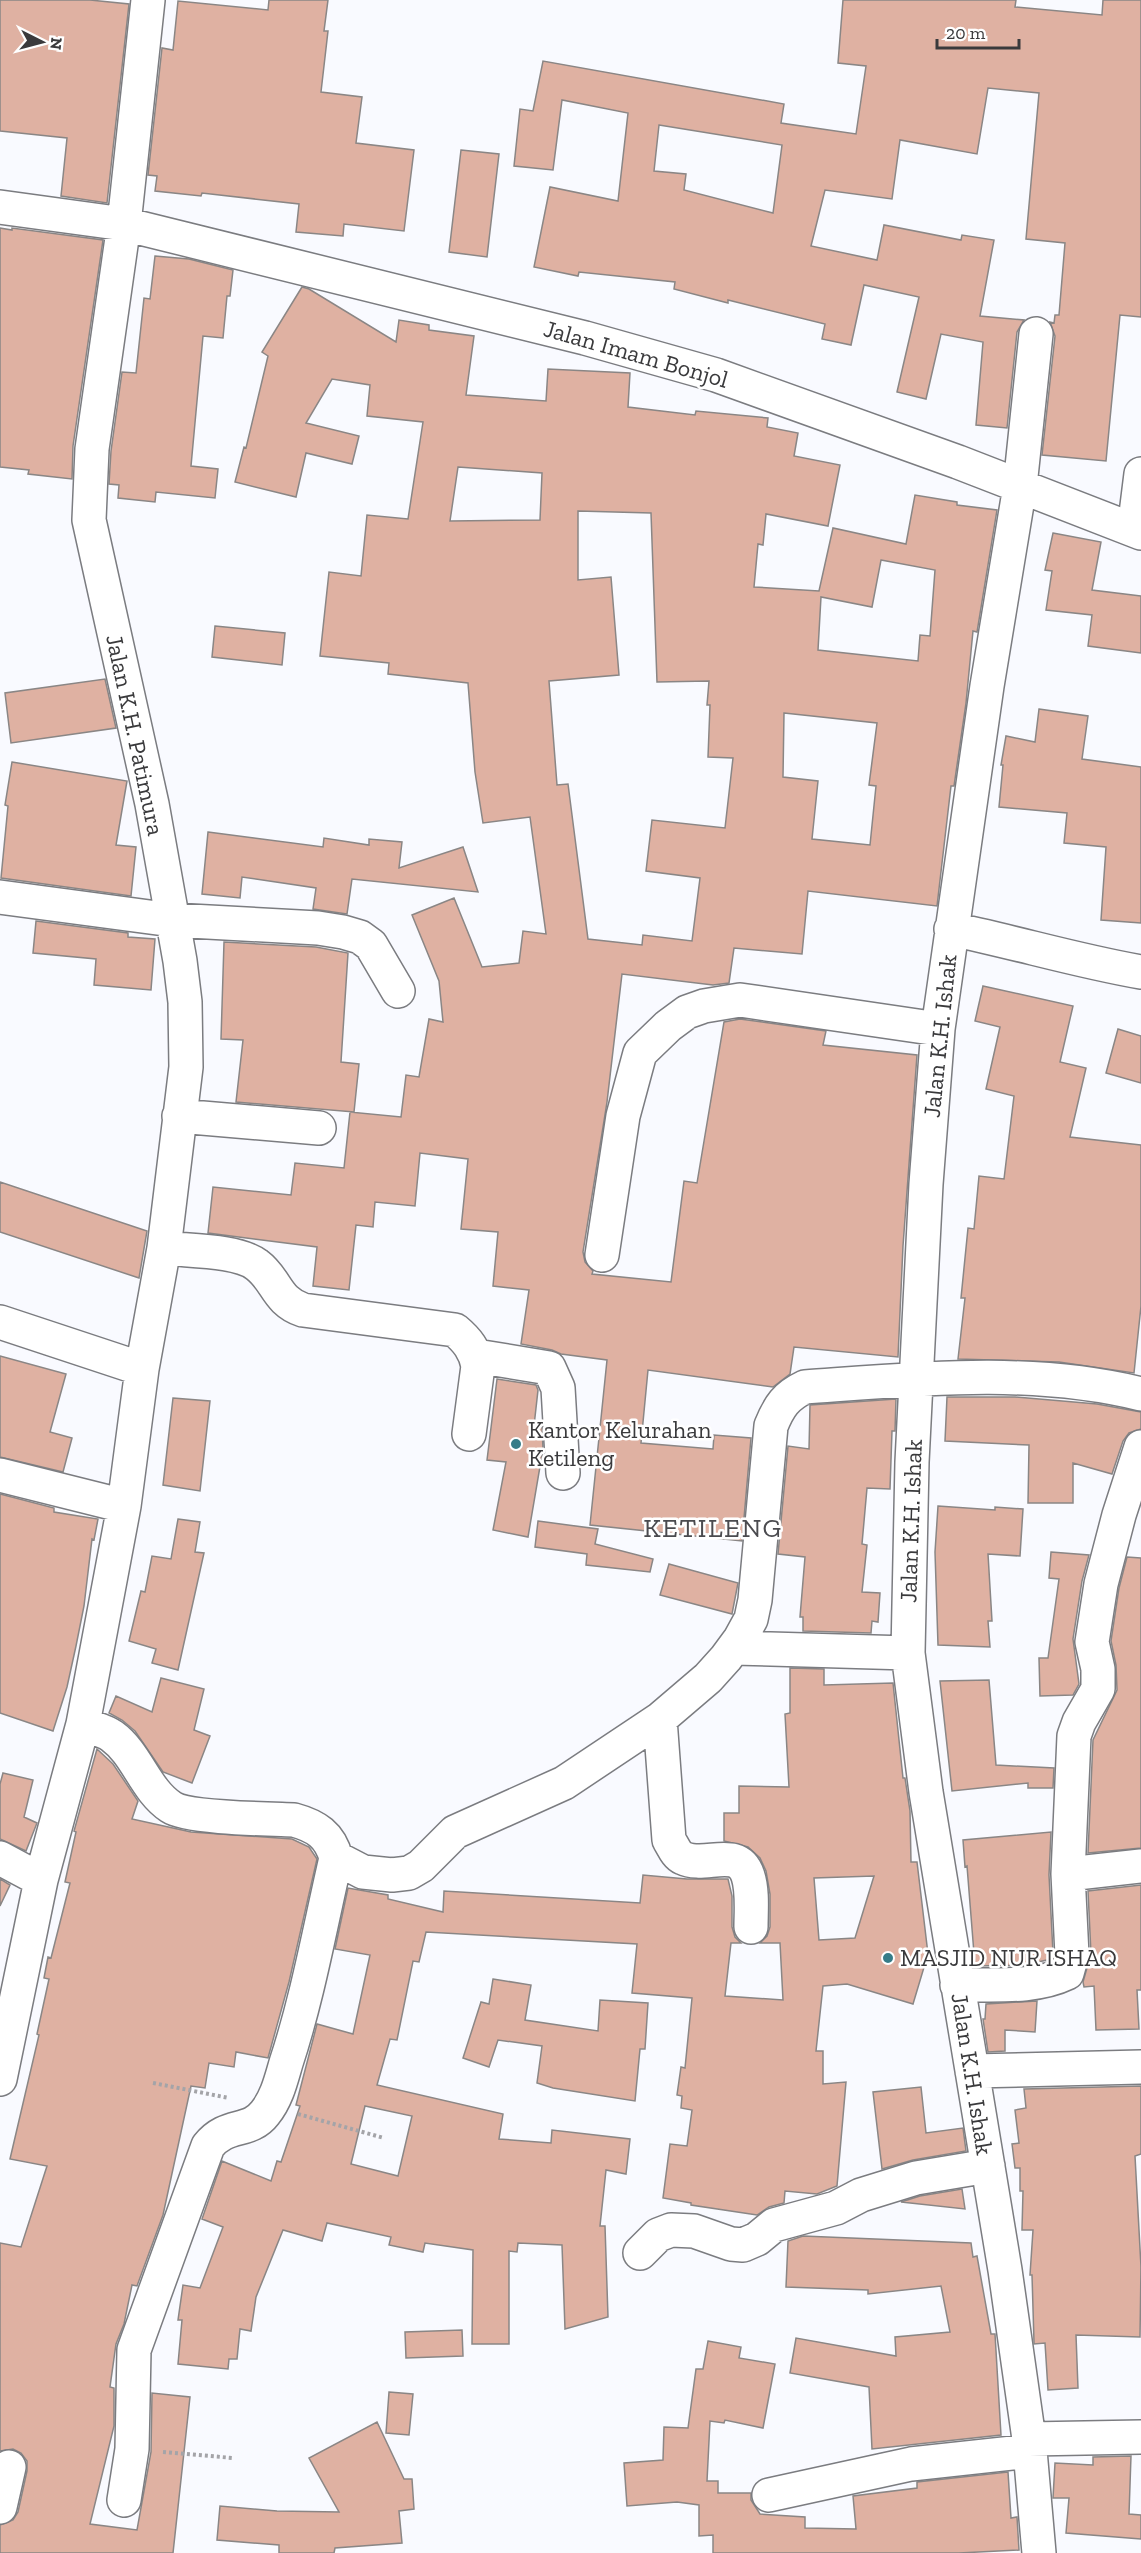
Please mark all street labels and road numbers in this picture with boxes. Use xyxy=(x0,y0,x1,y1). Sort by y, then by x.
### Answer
street label: Jalan Imam Bonjol xyxy=(541,313,732,394)
street label: Jalan K.H. Patimura xyxy=(100,632,171,838)
street label: Jalan K.H. Ishak xyxy=(917,952,963,1119)
street label: Jalan K.H. Ishak xyxy=(893,1438,928,1603)
street label: Jalan K.H. Ishak xyxy=(945,1991,1000,2158)

